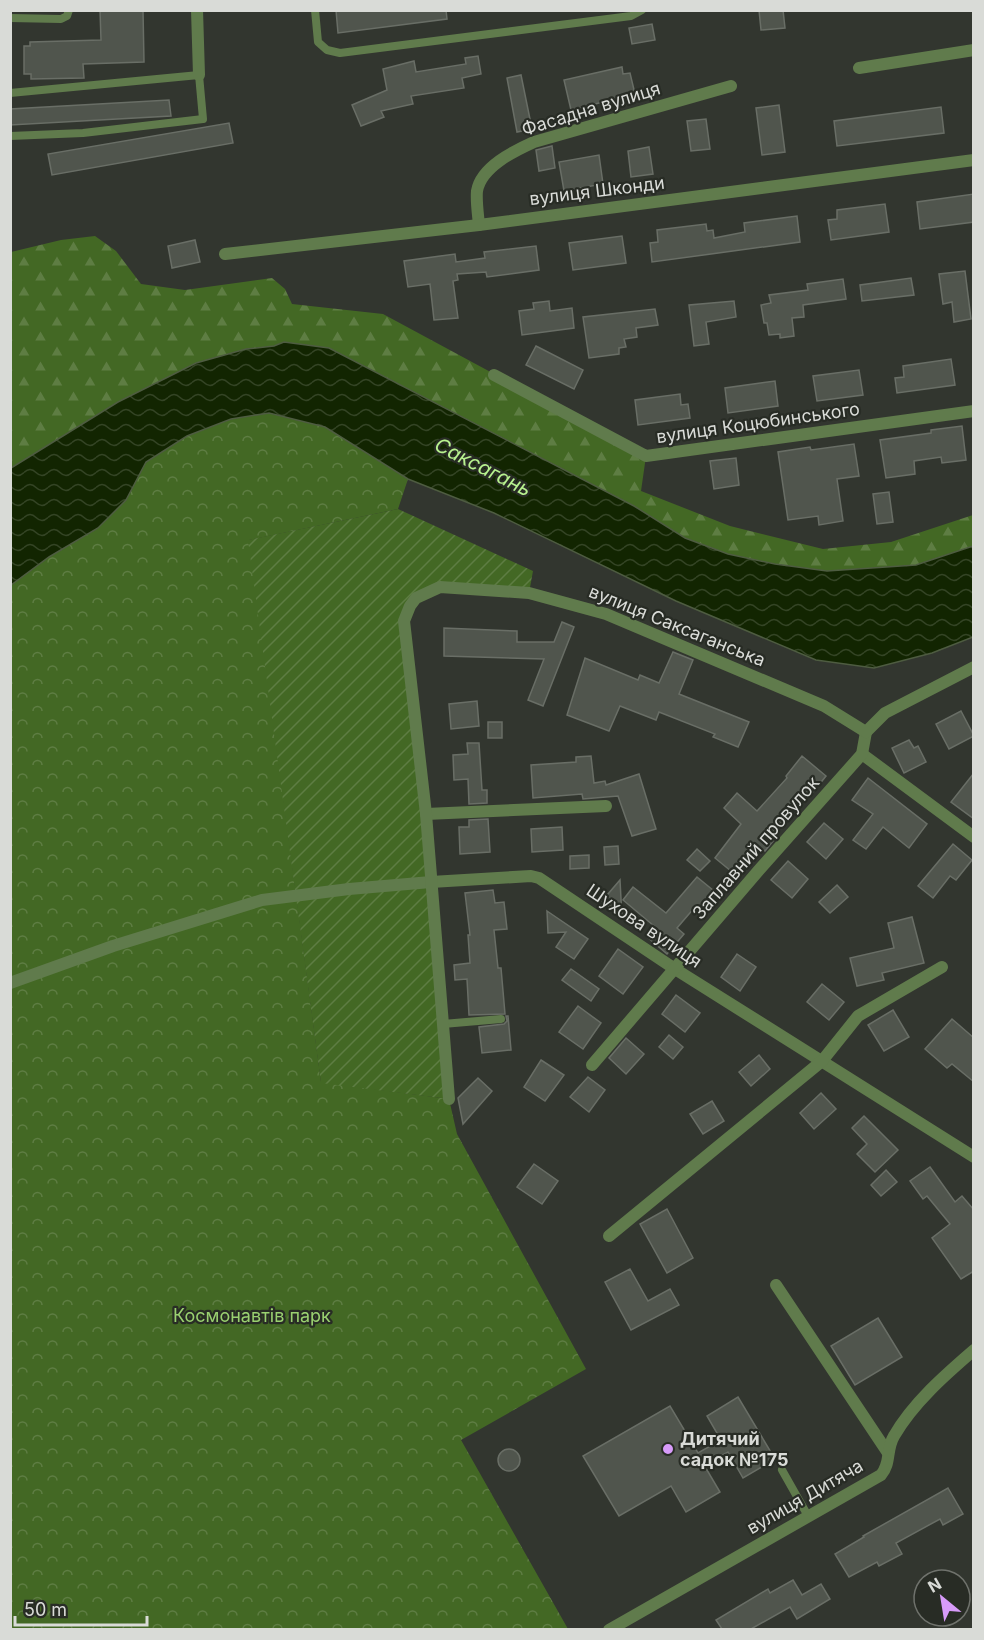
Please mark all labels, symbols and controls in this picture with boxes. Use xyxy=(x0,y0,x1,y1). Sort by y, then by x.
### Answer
street label: Фасадна вулиця xyxy=(519,77,663,140)
street label: вулиця Шконди xyxy=(528,172,666,209)
street label: вулиця Коцюбинського xyxy=(655,398,861,447)
water label: Саксагань xyxy=(431,432,535,502)
street label: вулиця Саксаганська xyxy=(586,581,768,671)
street label: Заплавний провулок xyxy=(688,772,823,923)
street label: Шухова вулиця xyxy=(583,879,706,972)
park label: Космонавтів парк xyxy=(173,1305,331,1326)
place label: Дитячий садок №175 xyxy=(680,1428,788,1470)
marker: Дитячий садок №175 xyxy=(661,1442,675,1456)
street label: вулиця Дитяча xyxy=(743,1455,867,1538)
north arrow xyxy=(912,1568,972,1628)
text: N xyxy=(924,1573,945,1597)
scale bar xyxy=(15,1589,147,1627)
text: 50 m xyxy=(24,1599,67,1620)

